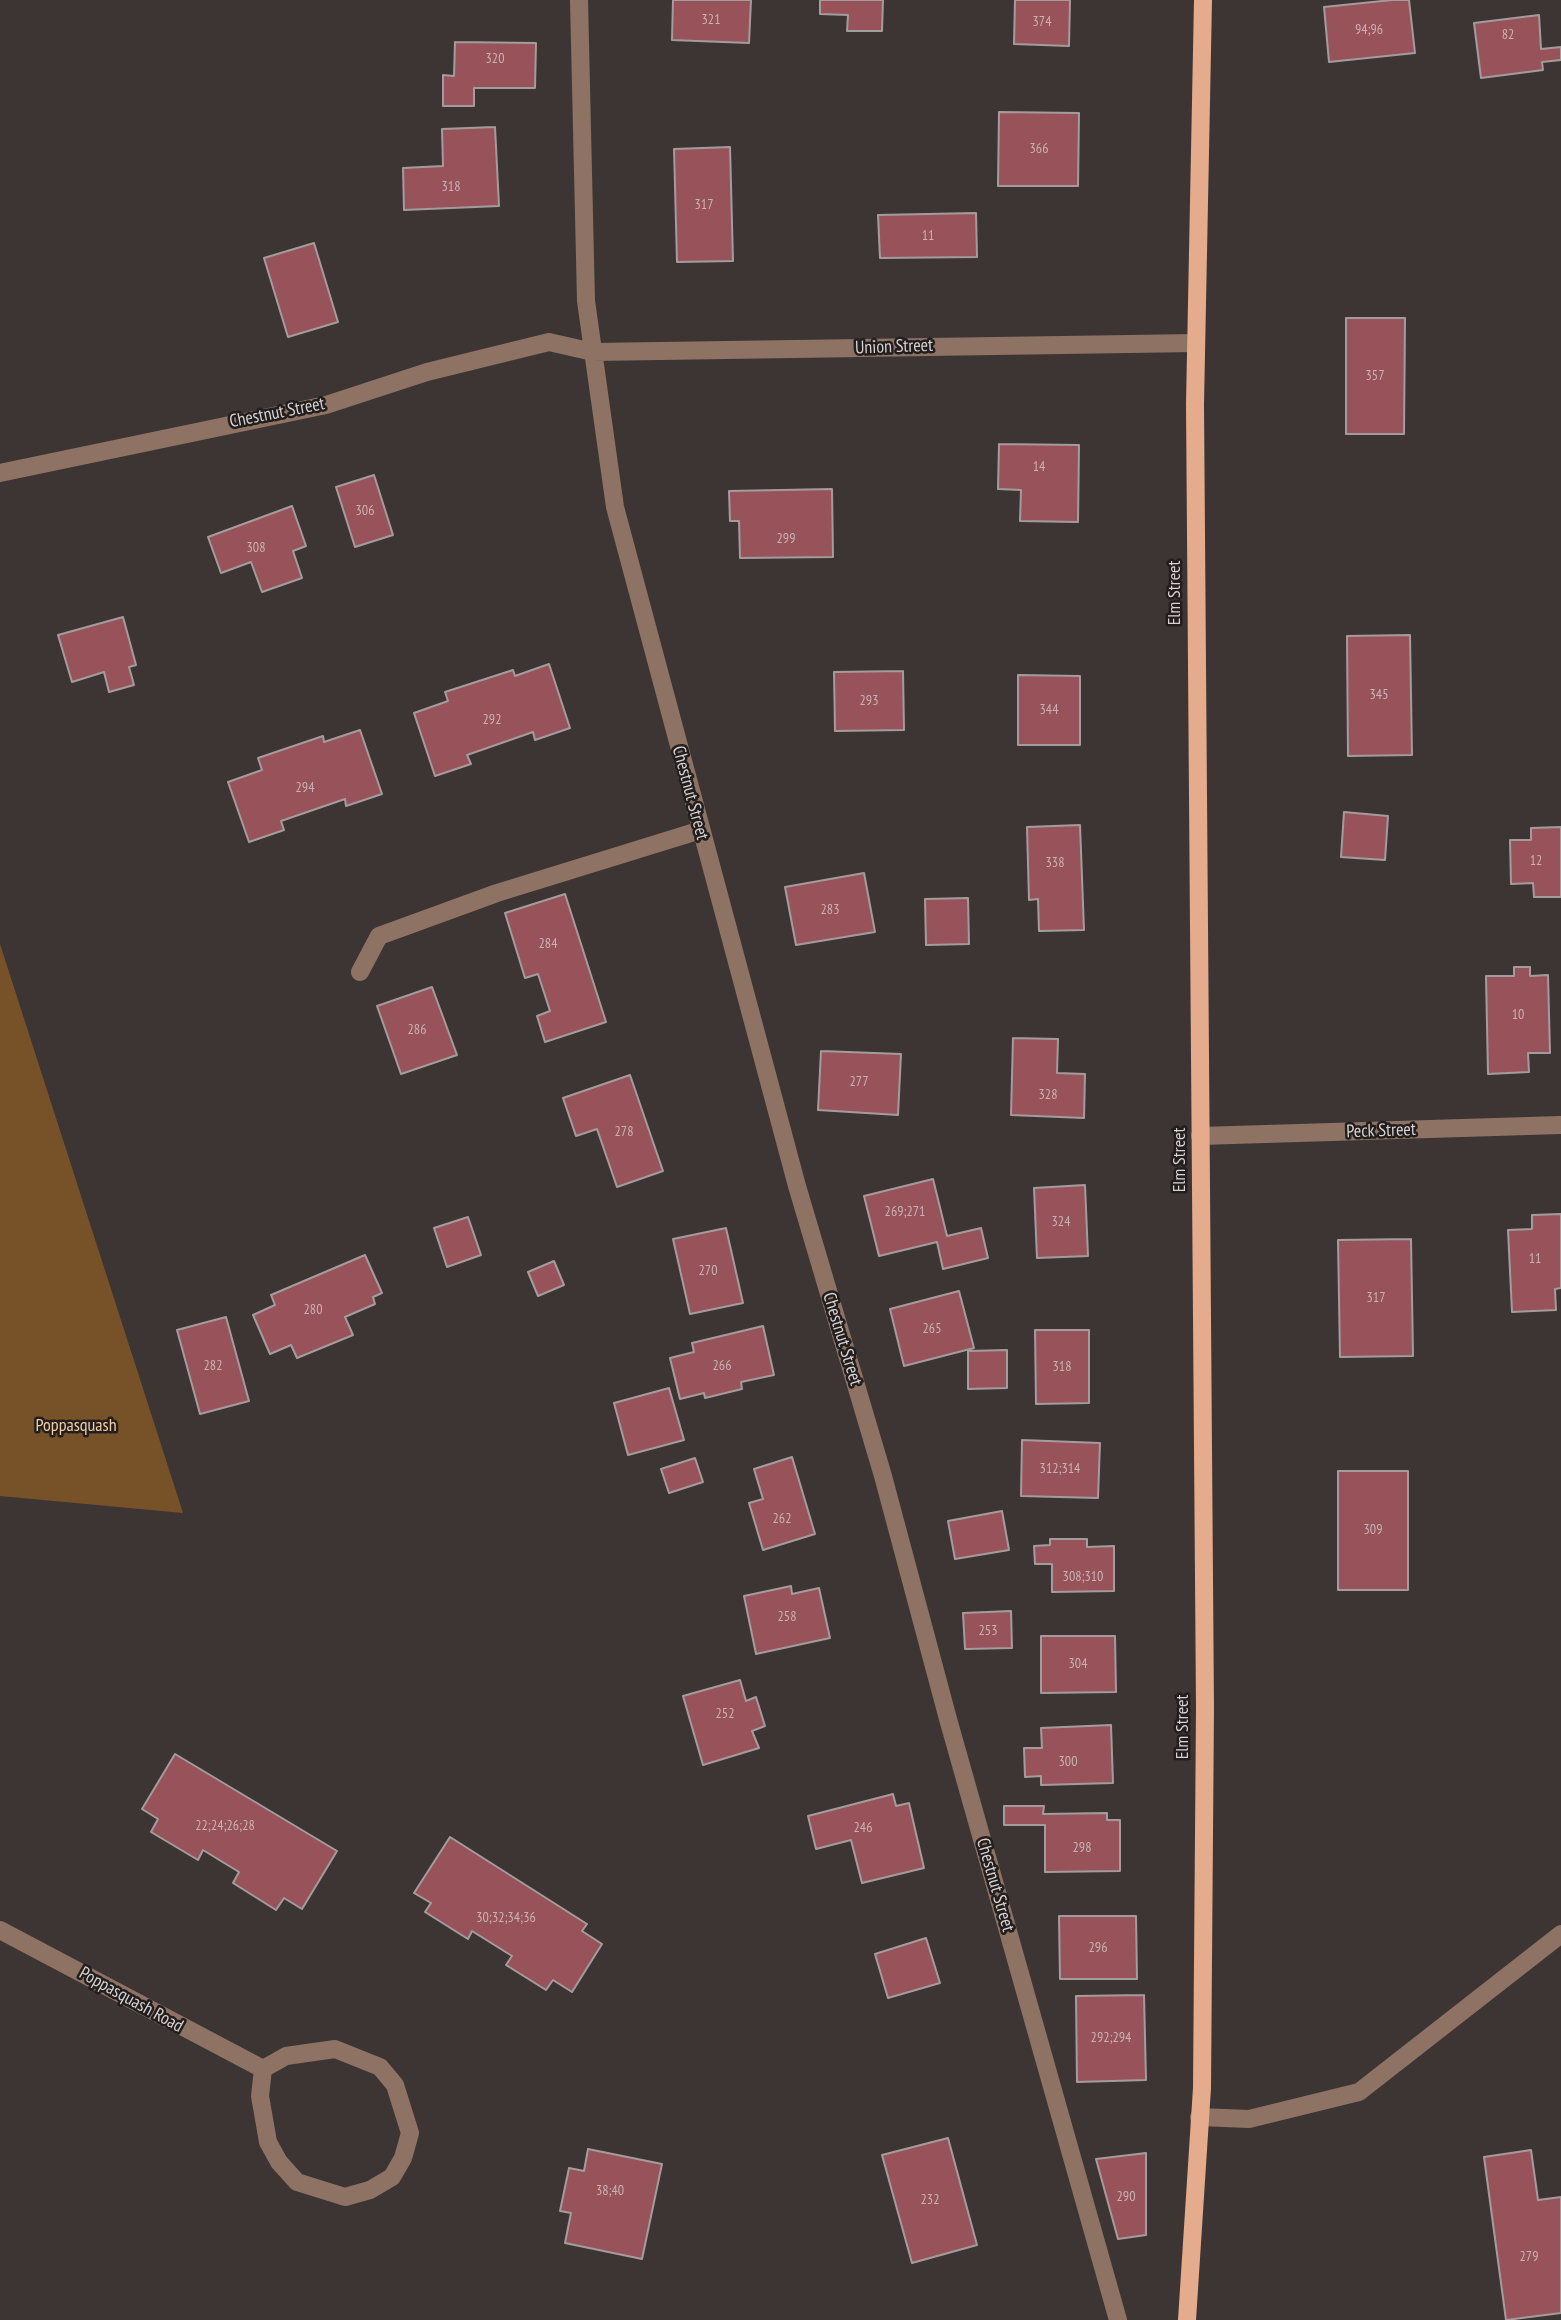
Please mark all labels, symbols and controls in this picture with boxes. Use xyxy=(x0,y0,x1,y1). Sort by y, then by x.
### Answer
house number: 321 xyxy=(702,12,720,28)
house number: 374 xyxy=(1033,14,1051,30)
house number: 94;96 xyxy=(1355,22,1383,38)
house number: 82 xyxy=(1502,27,1514,43)
house number: 320 xyxy=(486,51,504,67)
house number: 366 xyxy=(1030,141,1048,157)
house number: 318 xyxy=(442,179,460,195)
house number: 317 xyxy=(695,197,713,213)
house number: 11 xyxy=(922,228,934,244)
street label: Union Street xyxy=(855,335,933,359)
house number: 357 xyxy=(1366,368,1384,384)
street label: Chestnut Street xyxy=(228,393,326,433)
house number: 14 xyxy=(1033,459,1045,475)
house number: 306 xyxy=(356,503,374,519)
house number: 299 xyxy=(777,531,795,547)
house number: 308 xyxy=(247,540,265,556)
street label: Elm Street xyxy=(1164,561,1186,625)
house number: 345 xyxy=(1370,687,1388,703)
house number: 293 xyxy=(860,693,878,709)
house number: 344 xyxy=(1040,702,1058,718)
house number: 292 xyxy=(483,712,501,728)
street label: Chestnut Street xyxy=(667,744,713,842)
house number: 294 xyxy=(296,780,314,796)
house number: 12 xyxy=(1530,853,1542,869)
house number: 338 xyxy=(1046,855,1064,871)
house number: 283 xyxy=(821,902,839,918)
house number: 284 xyxy=(539,936,557,952)
house number: 10 xyxy=(1512,1007,1524,1023)
house number: 286 xyxy=(408,1022,426,1038)
house number: 277 xyxy=(850,1074,868,1090)
house number: 328 xyxy=(1039,1087,1057,1103)
street label: Peck Street xyxy=(1346,1119,1416,1143)
house number: 278 xyxy=(615,1124,633,1140)
street label: Elm Street xyxy=(1169,1128,1191,1192)
house number: 269;271 xyxy=(885,1204,925,1220)
house number: 324 xyxy=(1052,1214,1070,1230)
house number: 11 xyxy=(1529,1251,1541,1267)
house number: 270 xyxy=(699,1263,717,1279)
street label: Chestnut Street xyxy=(818,1290,866,1388)
house number: 317 xyxy=(1367,1290,1385,1306)
house number: 280 xyxy=(304,1302,322,1318)
house number: 265 xyxy=(923,1321,941,1337)
house number: 282 xyxy=(204,1358,222,1374)
house number: 266 xyxy=(713,1358,731,1374)
house number: 318 xyxy=(1053,1359,1071,1375)
park label: Poppasquash xyxy=(35,1415,117,1437)
house number: 312;314 xyxy=(1040,1461,1080,1477)
house number: 262 xyxy=(773,1511,791,1527)
house number: 309 xyxy=(1364,1522,1382,1538)
house number: 308;310 xyxy=(1063,1569,1103,1585)
house number: 258 xyxy=(778,1609,796,1625)
house number: 253 xyxy=(979,1623,997,1639)
house number: 304 xyxy=(1069,1656,1087,1672)
street label: Elm Street xyxy=(1172,1695,1194,1759)
house number: 252 xyxy=(716,1706,734,1722)
house number: 300 xyxy=(1059,1754,1077,1770)
house number: 22;24;26;28 xyxy=(195,1818,255,1834)
house number: 246 xyxy=(854,1820,872,1836)
street label: Chestnut Street xyxy=(971,1836,1019,1934)
house number: 298 xyxy=(1073,1840,1091,1856)
house number: 30;32;34;36 xyxy=(476,1910,536,1926)
house number: 296 xyxy=(1089,1940,1107,1956)
street label: Poppasquash Road xyxy=(75,1963,187,2037)
house number: 292;294 xyxy=(1091,2030,1131,2046)
house number: 38;40 xyxy=(596,2183,624,2199)
house number: 290 xyxy=(1117,2189,1135,2205)
house number: 232 xyxy=(921,2192,939,2208)
house number: 279 xyxy=(1520,2249,1538,2265)

